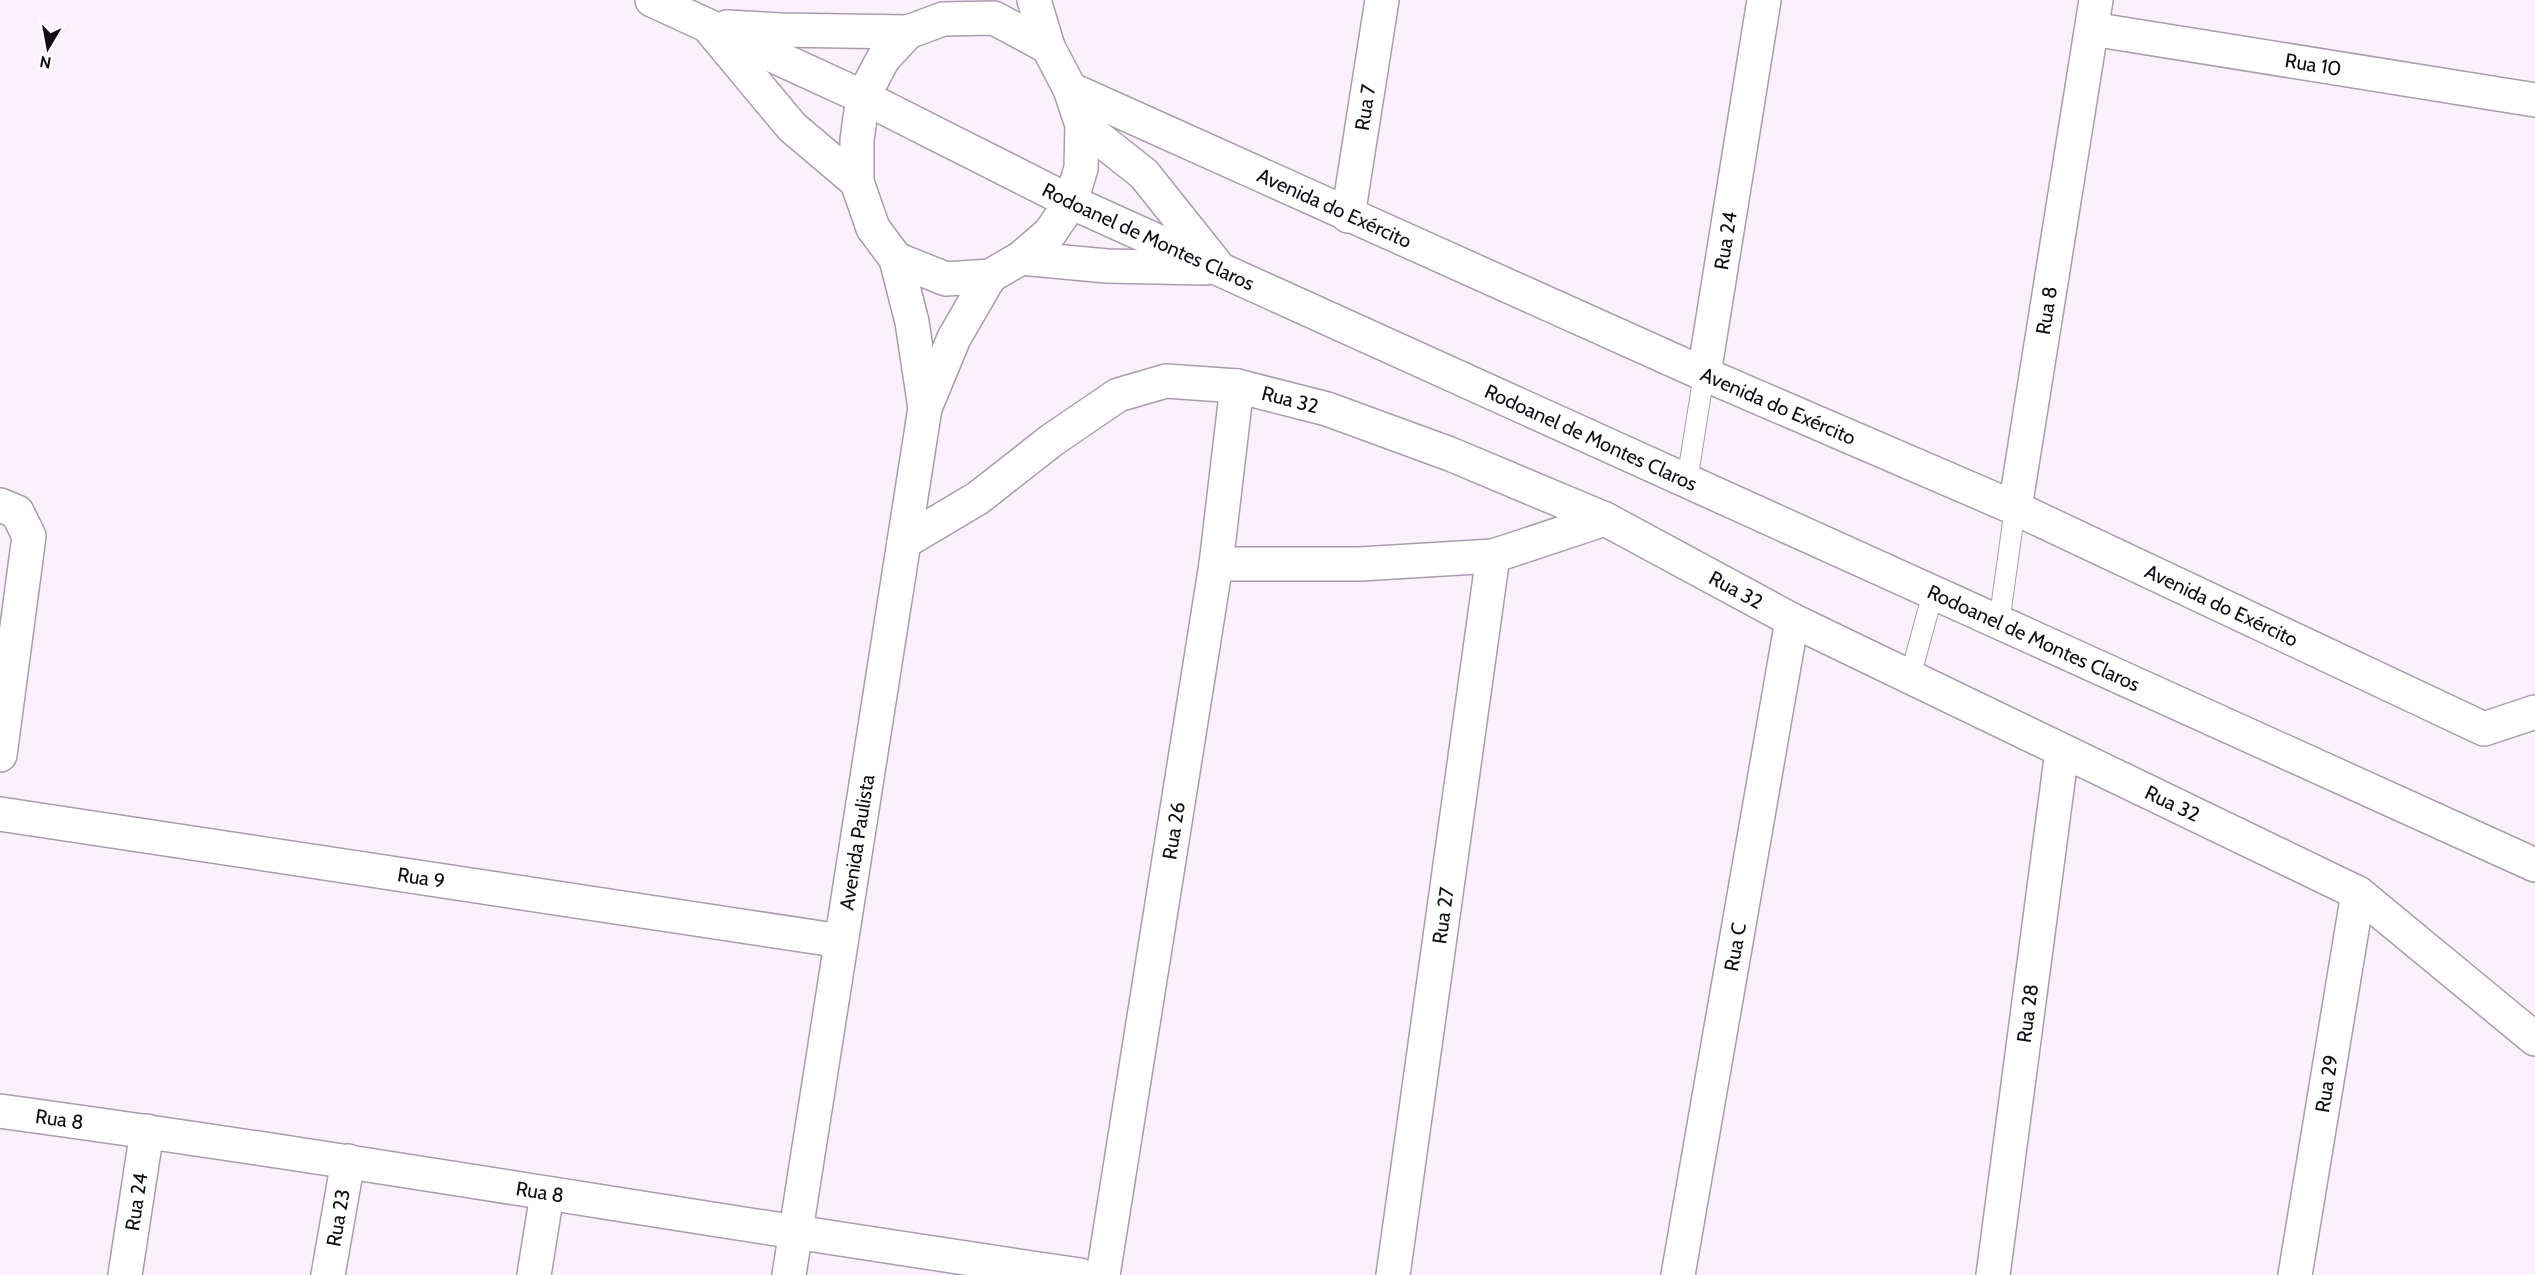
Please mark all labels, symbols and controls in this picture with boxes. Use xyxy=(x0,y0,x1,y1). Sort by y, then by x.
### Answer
north arrow xyxy=(18,18,78,78)
street label: Rua 10 xyxy=(2283,48,2343,81)
text: N xyxy=(38,52,53,73)
street label: Rua 7 xyxy=(1350,83,1381,132)
street label: Avenida do Exército xyxy=(1254,163,1415,253)
street label: Rodoanel de Montes Claros xyxy=(1038,178,1258,295)
street label: Rua 24 xyxy=(1709,210,1742,271)
street label: Rua 8 xyxy=(2031,285,2062,336)
street label: Avenida do Exército xyxy=(1697,362,1859,450)
street label: Rodoanel de Montes Claros xyxy=(1481,379,1701,496)
street label: Rua 32 xyxy=(1259,381,1321,418)
street label: Avenida do Exército xyxy=(2141,559,2302,652)
street label: Rua 32 xyxy=(1705,565,1767,614)
street label: Rodoanel de Montes Claros xyxy=(1924,579,2144,696)
street label: Avenida Paulista xyxy=(834,772,879,912)
street label: Rua 32 xyxy=(2141,780,2204,827)
street label: Rua 26 xyxy=(1157,800,1190,861)
street label: Rua 9 xyxy=(396,862,447,893)
street label: Rua 27 xyxy=(1427,886,1459,945)
street label: Rua C xyxy=(1719,921,1751,973)
street label: Rua 28 xyxy=(2012,982,2043,1044)
street label: Rua 29 xyxy=(2310,1053,2343,1114)
street label: Rua 8 xyxy=(34,1104,85,1134)
street label: Rua 24 xyxy=(120,1171,153,1233)
street label: Rua 8 xyxy=(514,1176,566,1208)
street label: Rua 23 xyxy=(321,1187,355,1248)

